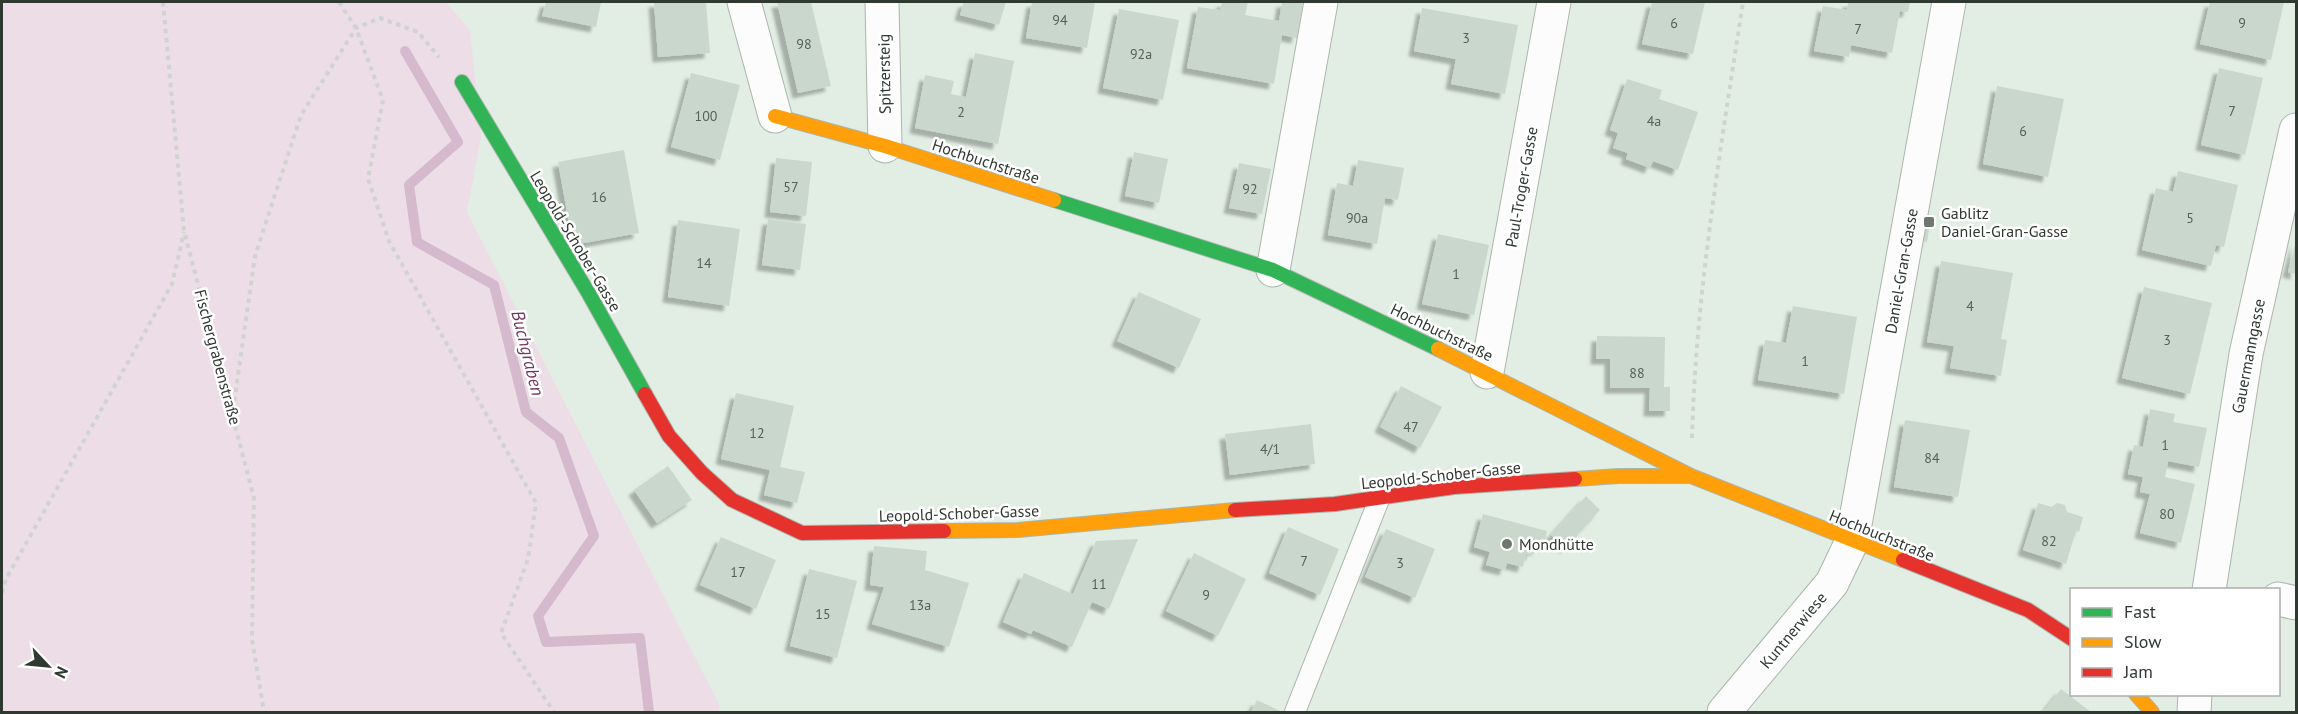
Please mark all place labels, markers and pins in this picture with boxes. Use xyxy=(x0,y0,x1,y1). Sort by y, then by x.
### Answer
place label: Gablitz Daniel-Gran-Gasse xyxy=(1941,203,2068,241)
marker: Gablitz Daniel-Gran-Gasse xyxy=(1922,215,1936,229)
place label: Mondhütte xyxy=(1519,534,1594,554)
marker: Mondhütte xyxy=(1500,537,1514,551)

